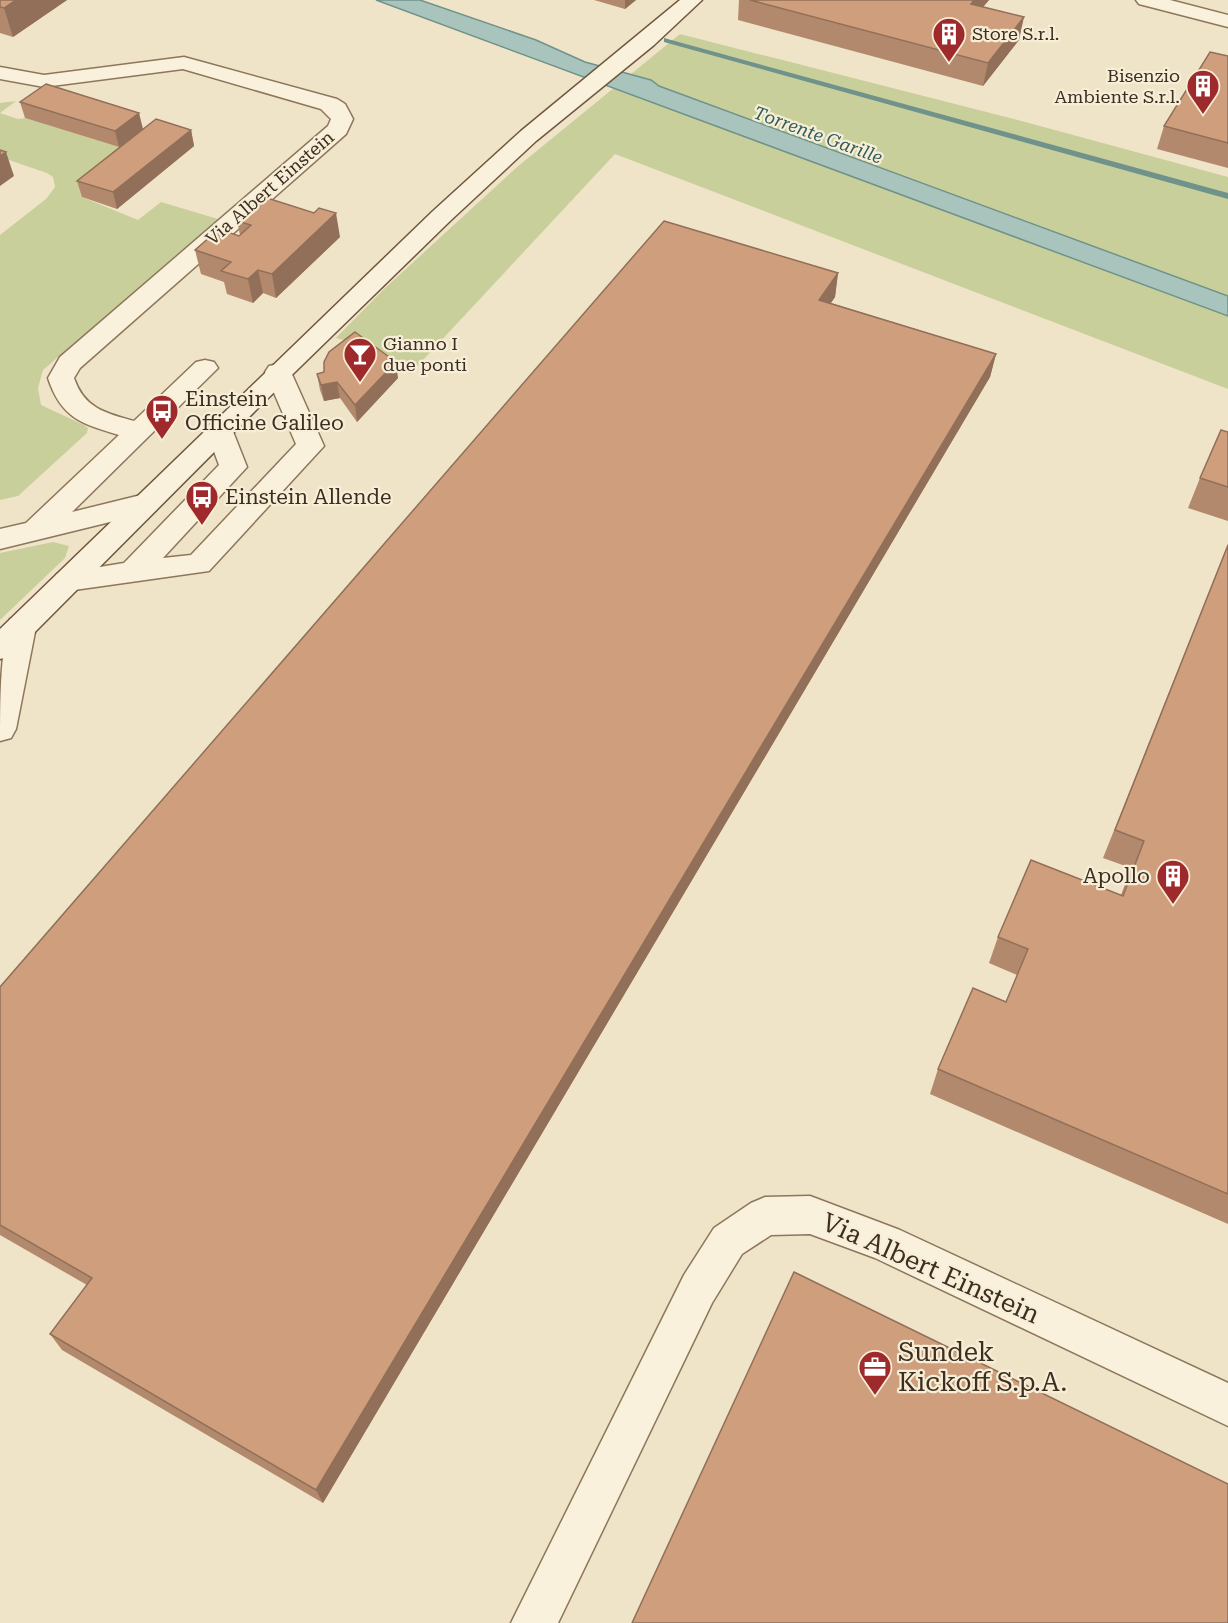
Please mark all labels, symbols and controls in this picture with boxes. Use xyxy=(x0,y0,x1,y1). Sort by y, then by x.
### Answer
building icon: Store S.r.l. xyxy=(931,16,967,63)
place label: Store S.r.l. xyxy=(972,23,1059,44)
place label: Bisenzio Ambiente S.r.l. xyxy=(1054,65,1180,107)
building icon: Bisenzio Ambiente S.r.l. xyxy=(1185,68,1221,115)
water label: Torrente Garille xyxy=(751,102,885,168)
street label: Via Albert Einstein xyxy=(201,126,338,249)
place label: Gianno I due ponti xyxy=(383,333,467,375)
bar icon: Gianno I due ponti xyxy=(342,336,378,383)
place label: Einstein Officine Galileo xyxy=(185,387,344,435)
bus stop icon: Einstein Officine Galileo xyxy=(144,393,180,440)
bus stop icon: Einstein Allende xyxy=(184,479,220,526)
place label: Einstein Allende xyxy=(225,485,391,509)
building icon: Apollo xyxy=(1155,858,1191,905)
place label: Apollo xyxy=(1083,864,1150,888)
street label: Via Albert Einstein xyxy=(818,1207,1045,1330)
place label: Sundek Kickoff S.p.A. xyxy=(898,1337,1067,1397)
office icon: Sundek Kickoff S.p.A. xyxy=(857,1349,893,1396)

